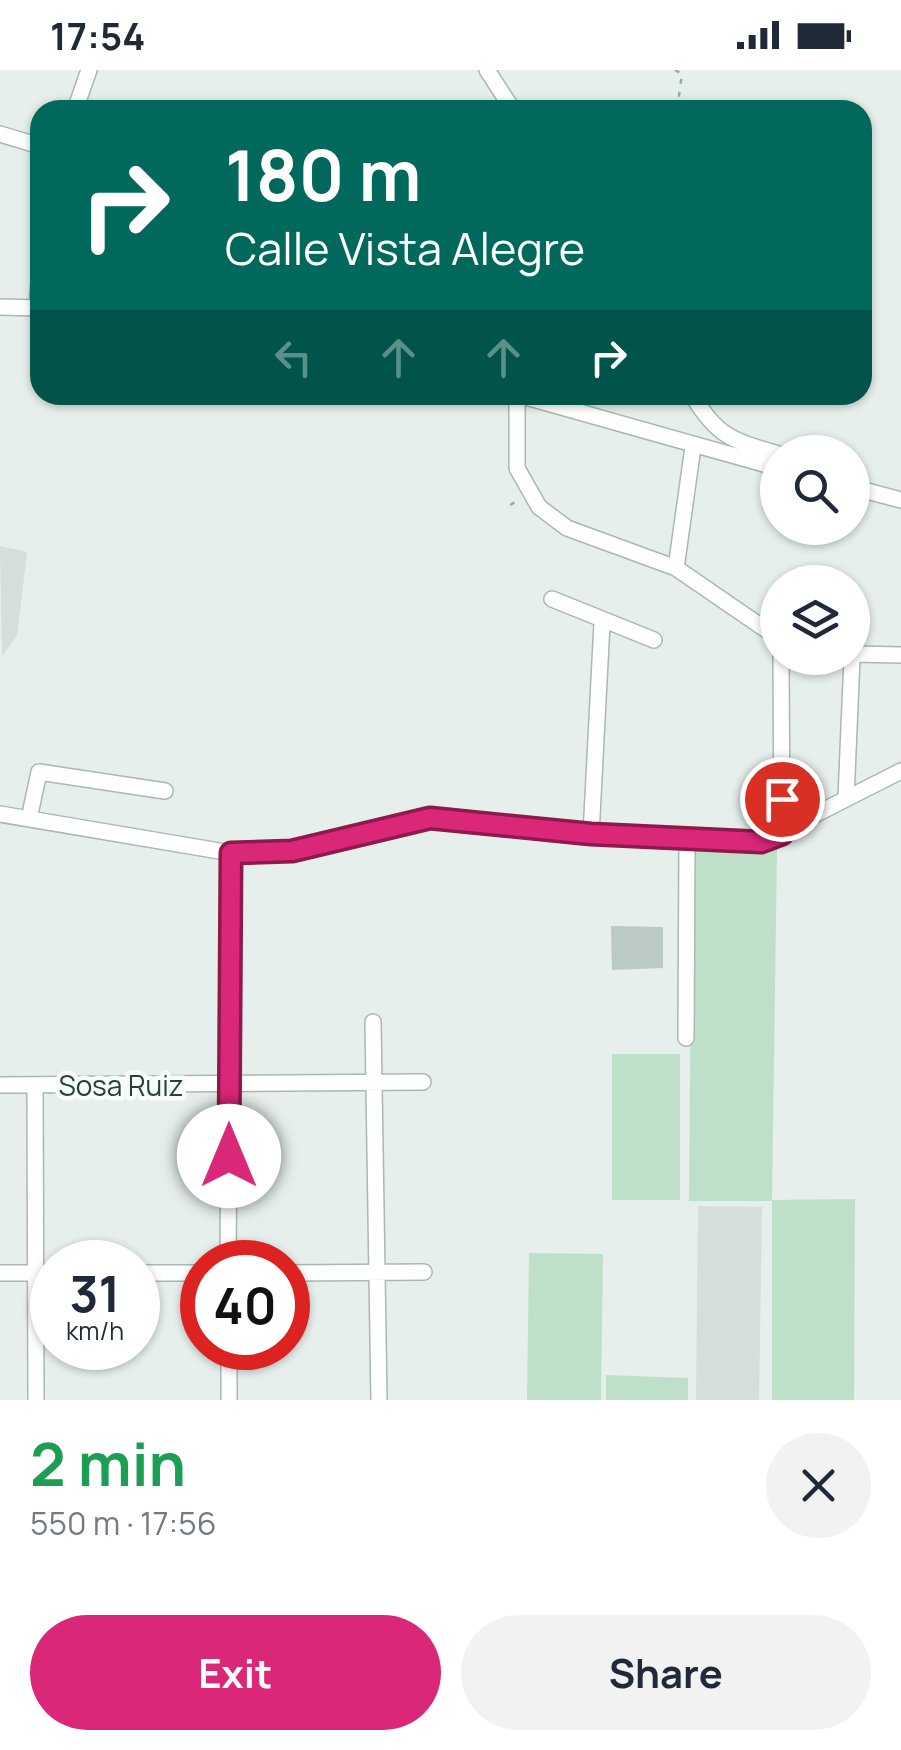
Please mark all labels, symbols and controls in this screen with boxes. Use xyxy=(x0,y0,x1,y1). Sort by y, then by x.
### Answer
text: 17:54 xyxy=(50,9,145,61)
text: 180 m xyxy=(225,126,422,222)
icon: right xyxy=(60,140,190,270)
text: Calle Vista Alegre xyxy=(225,217,585,279)
icon: left xyxy=(266,330,321,385)
icon: ahead xyxy=(371,330,426,385)
icon: ahead xyxy=(476,330,531,385)
icon: right xyxy=(581,330,636,385)
map controls xyxy=(760,435,870,675)
button: search xyxy=(760,435,870,545)
button: layers xyxy=(760,565,870,675)
pin xyxy=(740,757,825,842)
icon: arrive xyxy=(755,772,810,827)
street label: Sosa Ruiz xyxy=(58,1066,184,1104)
position arrow xyxy=(177,1104,281,1208)
speed limit sign: 40 xyxy=(180,1240,310,1370)
text: 31 xyxy=(70,1259,120,1327)
text: km/h xyxy=(66,1313,124,1348)
text: 2 min xyxy=(30,1422,186,1504)
button: close xyxy=(766,1433,871,1538)
text: 550 m · 17:56 xyxy=(30,1501,217,1545)
button: Exit xyxy=(30,1615,441,1730)
button: Share xyxy=(461,1615,871,1730)

